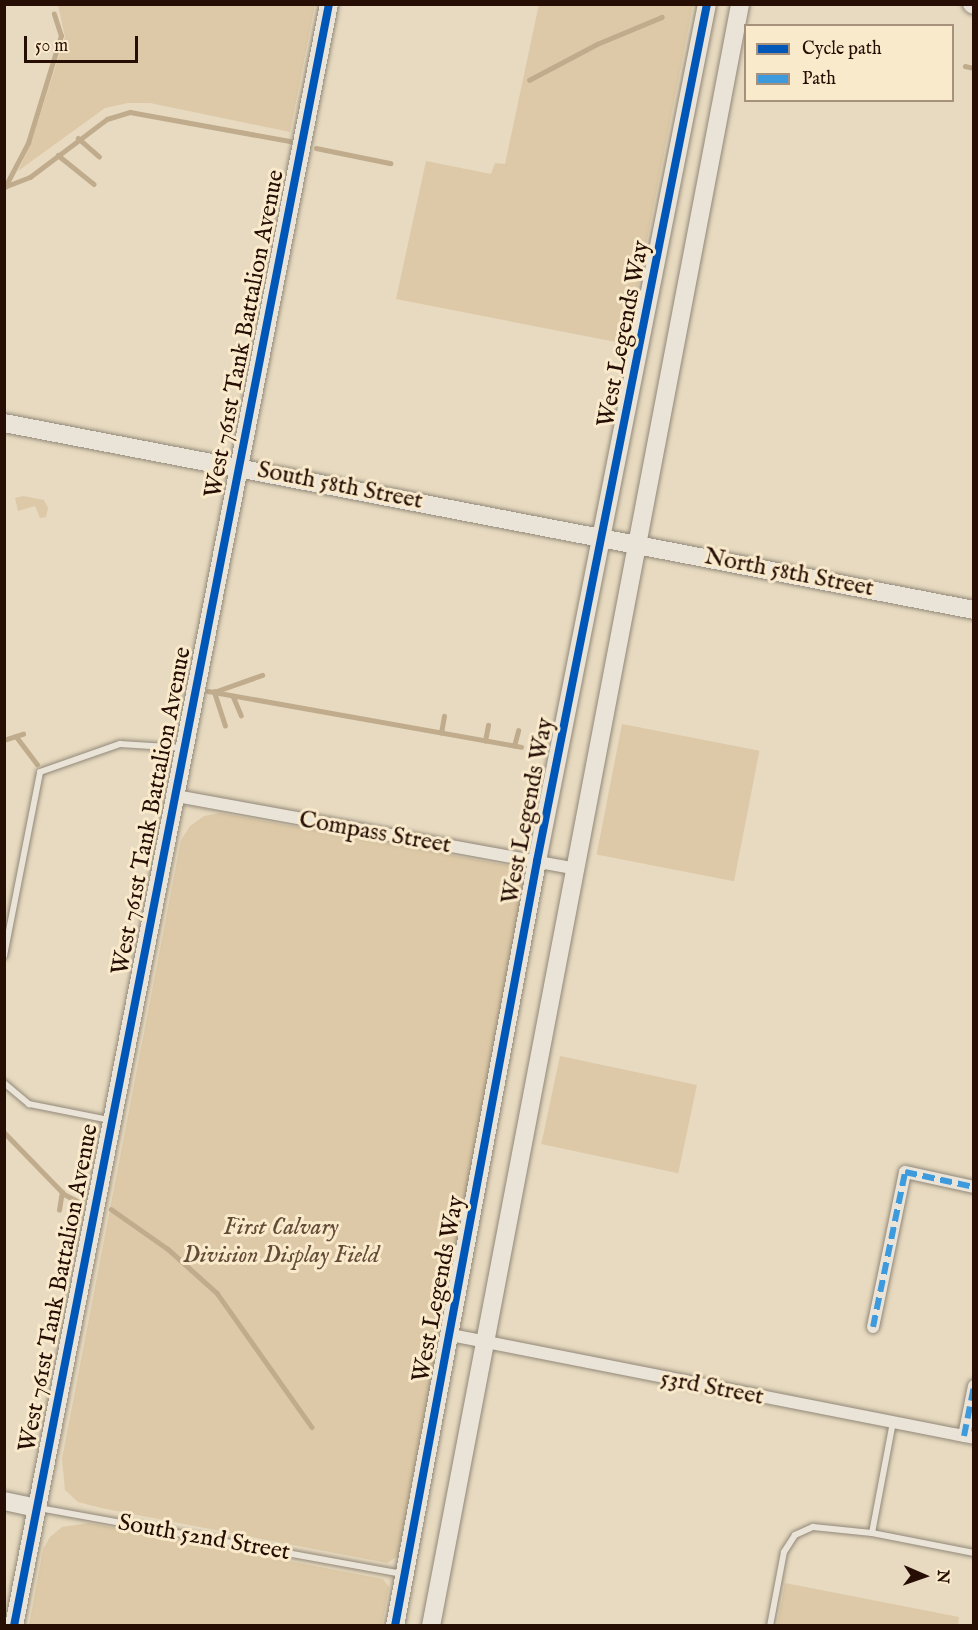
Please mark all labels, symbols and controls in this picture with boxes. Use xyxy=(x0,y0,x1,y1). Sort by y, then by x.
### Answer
scale bar xyxy=(27,24,141,62)
legend xyxy=(744,24,954,102)
text: 50 m xyxy=(35,35,68,58)
text: Cycle path xyxy=(802,38,882,61)
text: Path xyxy=(802,68,836,91)
street label: West 761st Tank Battalion Avenue xyxy=(199,167,291,501)
street label: West Legends Way xyxy=(592,238,656,430)
street label: South 58th Street xyxy=(255,456,425,516)
street label: North 58th Street xyxy=(702,542,876,604)
street label: West 761st Tank Battalion Avenue xyxy=(106,644,198,978)
street label: West Legends Way xyxy=(496,715,560,907)
street label: Compass Street xyxy=(297,805,453,861)
street label: West 761st Tank Battalion Avenue xyxy=(13,1121,105,1455)
street label: West Legends Way xyxy=(407,1193,471,1385)
park label: First Calvary Division Display Field xyxy=(183,1214,379,1270)
street label: 53rd Street xyxy=(658,1364,766,1412)
street label: South 52nd Street xyxy=(116,1509,292,1567)
north arrow xyxy=(894,1546,954,1606)
text: N xyxy=(932,1569,952,1584)

